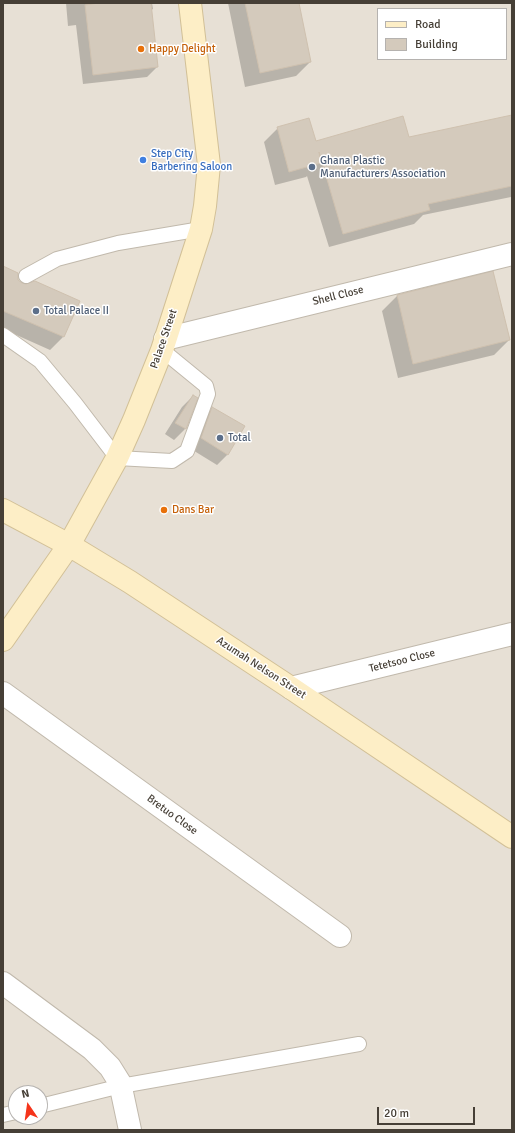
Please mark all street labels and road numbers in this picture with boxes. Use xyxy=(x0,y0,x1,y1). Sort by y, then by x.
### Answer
street label: Shell Close xyxy=(311,283,365,309)
street label: Palace Street xyxy=(148,308,180,370)
street label: Azumah Nelson Street xyxy=(214,634,308,702)
street label: Tetetsoo Close xyxy=(368,646,436,676)
street label: Bretuo Close xyxy=(144,792,200,838)

